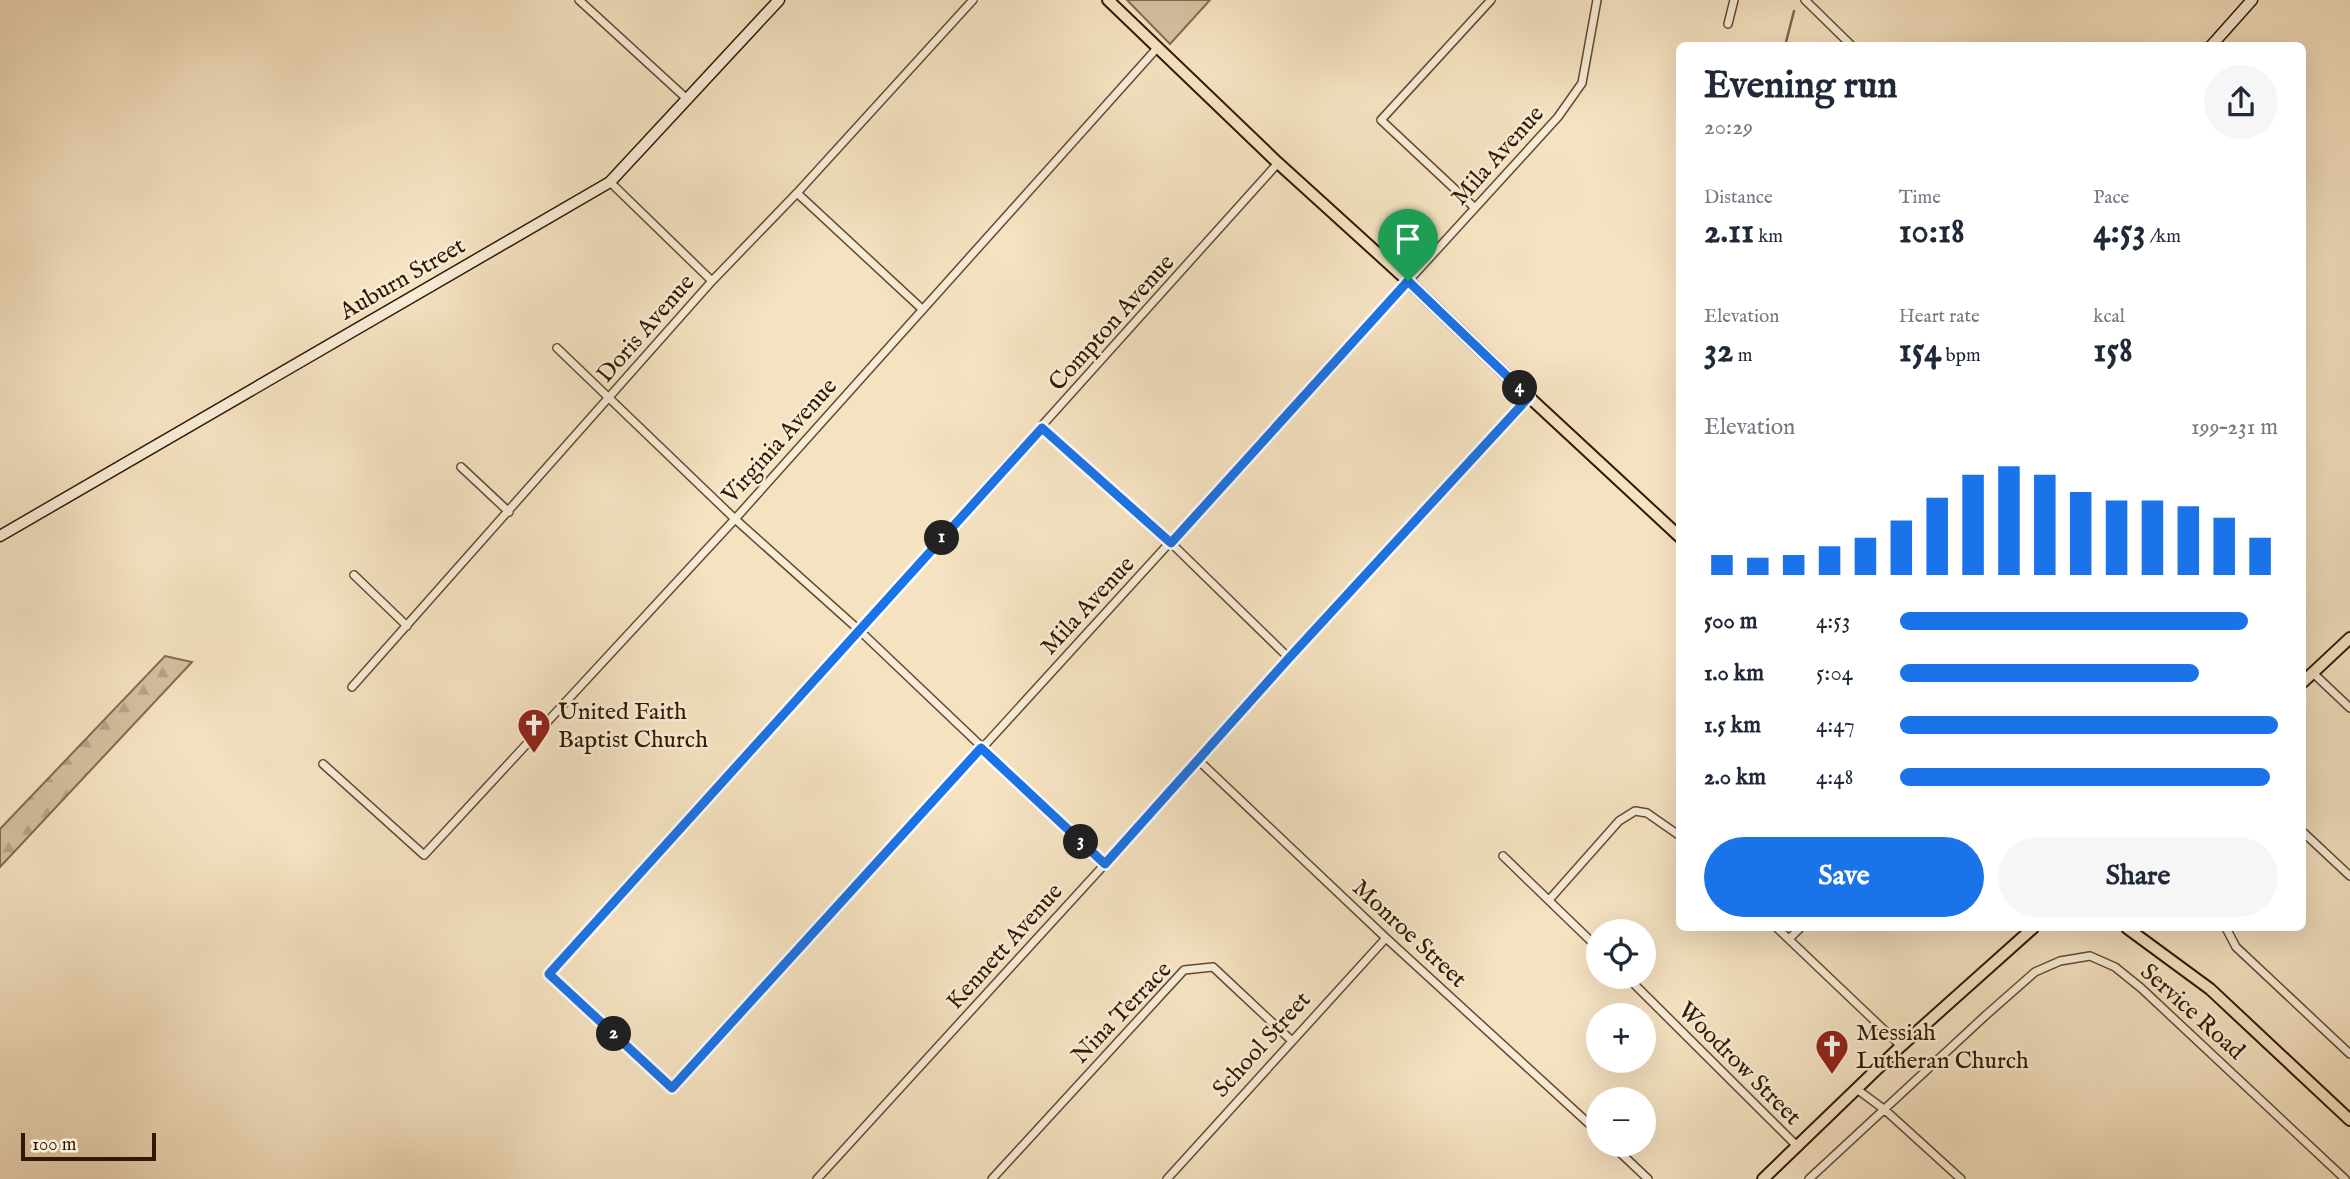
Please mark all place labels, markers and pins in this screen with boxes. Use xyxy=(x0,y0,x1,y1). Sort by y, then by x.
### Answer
pin xyxy=(1378,209,1438,281)
pin: 4 xyxy=(1502,370,1538,406)
pin: 1 xyxy=(925,520,960,556)
place label: United Faith Baptist Church xyxy=(558,697,708,756)
church icon: United Faith Baptist Church xyxy=(515,706,553,755)
pin: 3 xyxy=(1064,824,1098,860)
pin: 2 xyxy=(596,1016,632,1052)
place label: Messiah Lutheran Church xyxy=(1856,1018,2029,1077)
church icon: Messiah Lutheran Church xyxy=(1813,1027,1851,1076)

